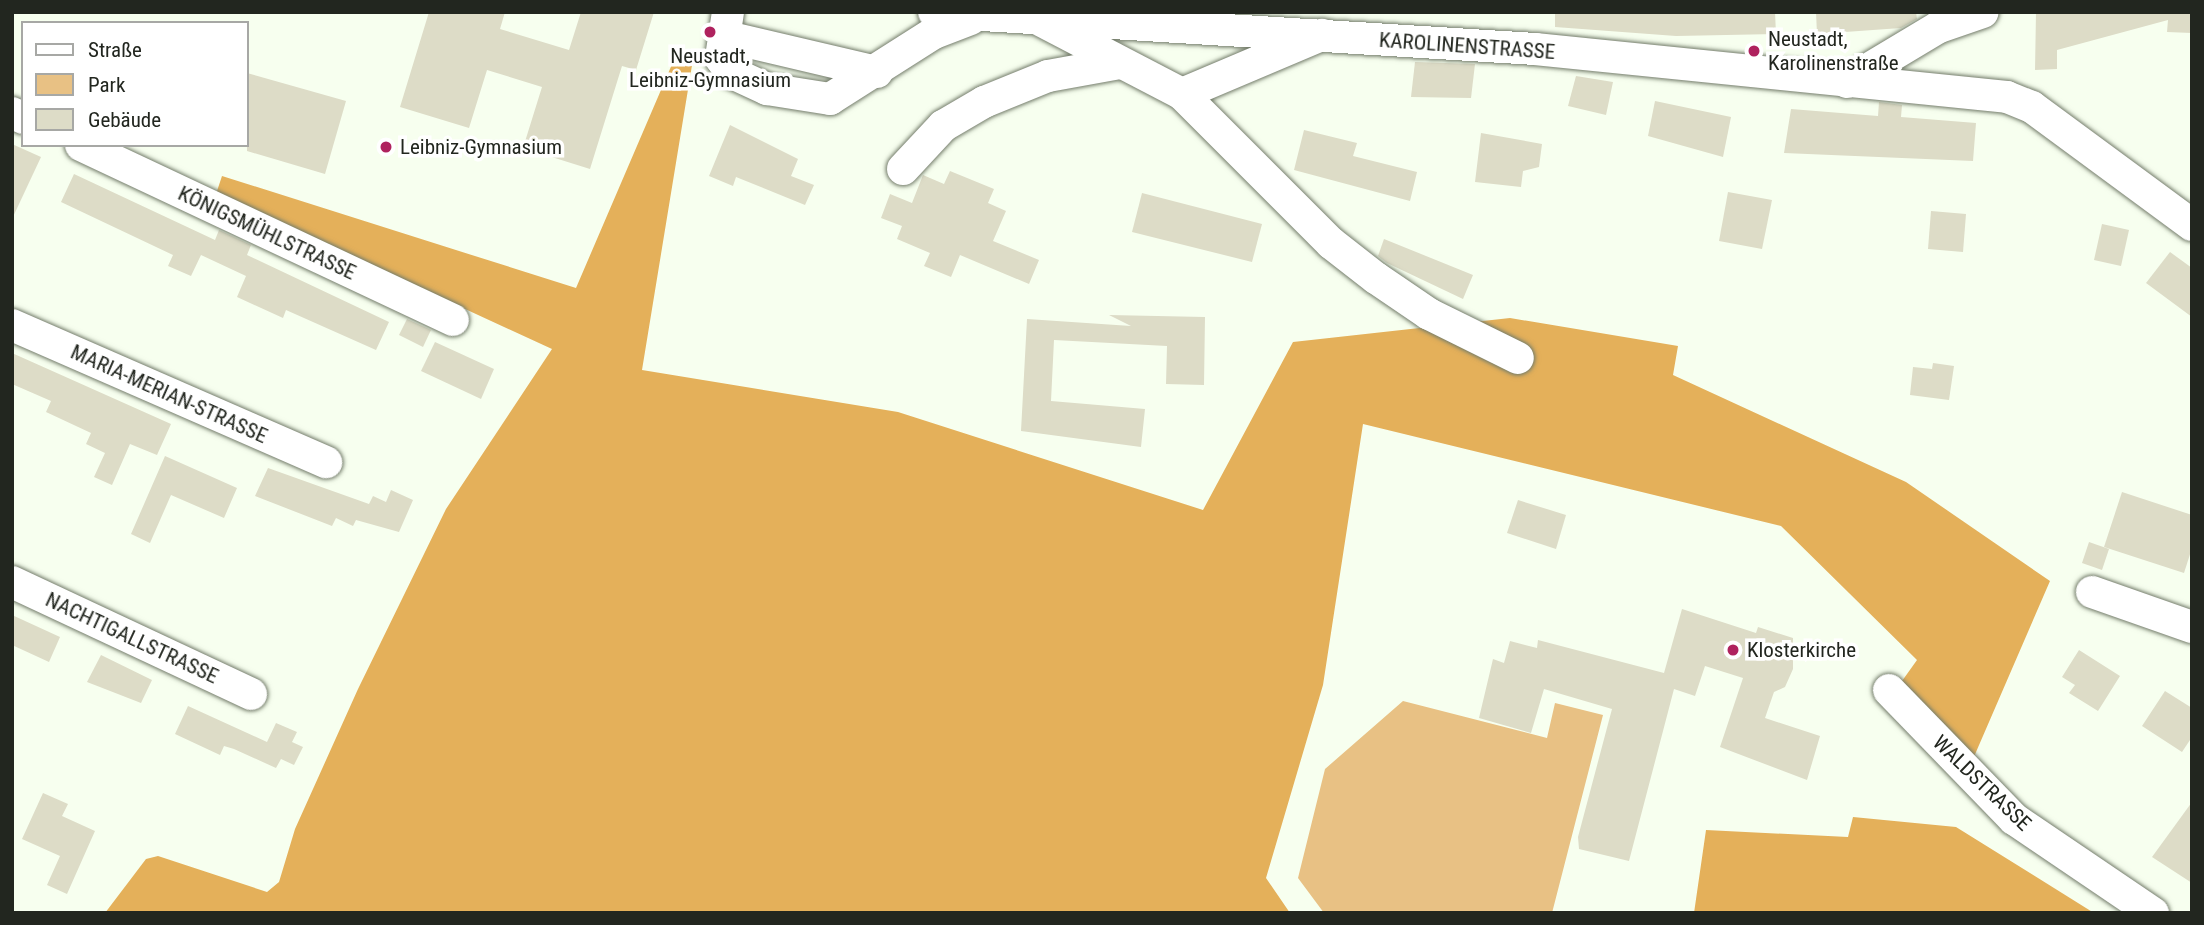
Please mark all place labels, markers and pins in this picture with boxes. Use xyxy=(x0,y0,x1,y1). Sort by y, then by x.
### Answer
marker: Neustadt, Leibniz-Gymnasium xyxy=(702,24,718,40)
place label: Neustadt, Karolinenstraße xyxy=(1768,26,1899,76)
place label: Neustadt, Leibniz-Gymnasium xyxy=(629,43,791,93)
marker: Neustadt, Karolinenstraße xyxy=(1746,43,1762,59)
place label: Leibniz-Gymnasium xyxy=(400,134,562,160)
marker: Leibniz-Gymnasium xyxy=(378,139,394,155)
place label: Klosterkirche xyxy=(1747,637,1856,663)
marker: Klosterkirche xyxy=(1725,642,1741,658)

